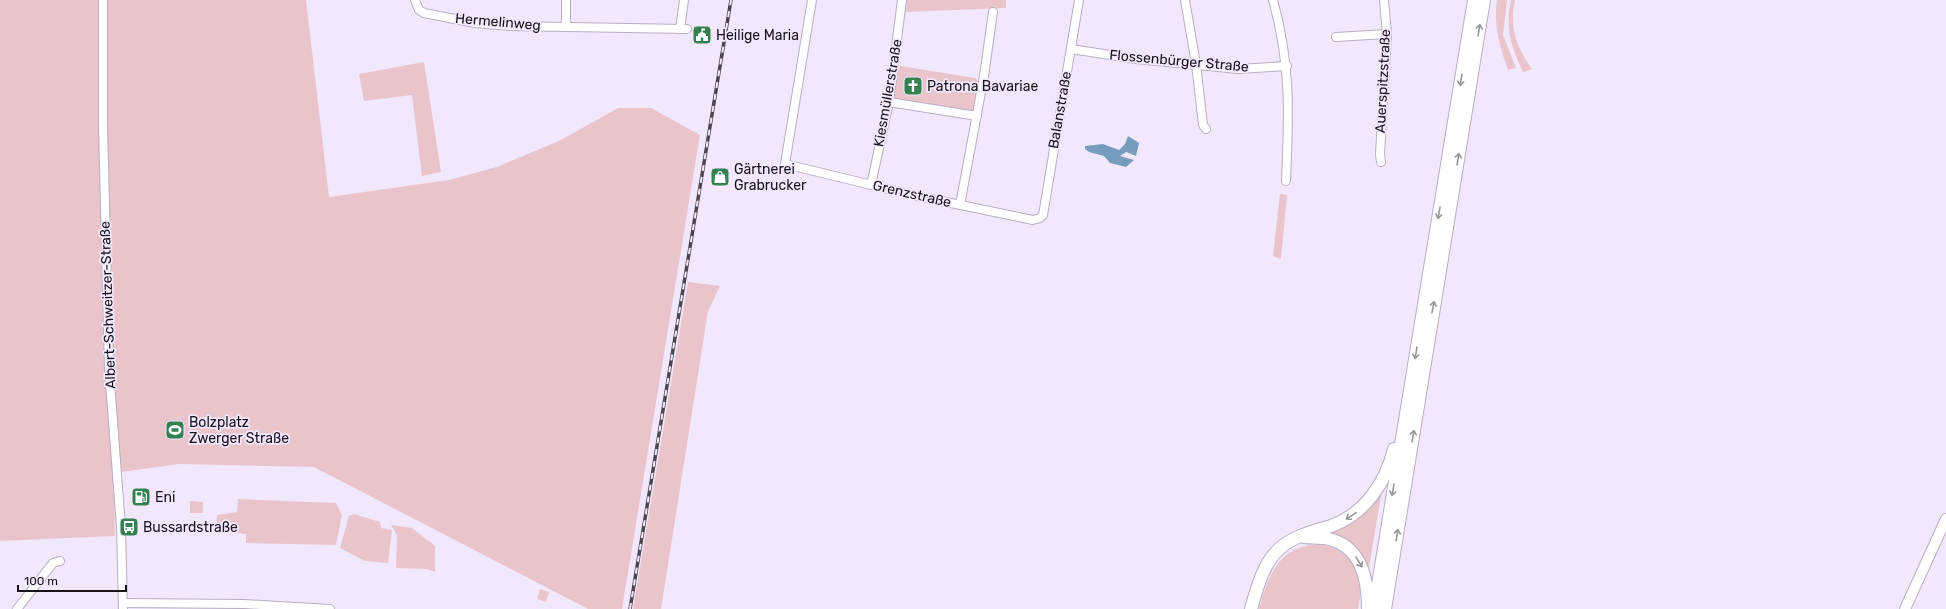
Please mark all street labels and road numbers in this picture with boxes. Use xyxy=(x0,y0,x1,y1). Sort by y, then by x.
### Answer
street label: Hermelinweg xyxy=(454,10,542,34)
street label: Auerspitzstraße xyxy=(1372,28,1394,133)
street label: Kiesmüllerstraße xyxy=(870,38,906,148)
street label: Flossenbürger Straße xyxy=(1109,46,1250,76)
street label: Balanstraße xyxy=(1045,70,1075,150)
street label: Grenzstraße xyxy=(871,177,953,211)
street label: Albert-Schweitzer-Straße xyxy=(97,221,119,389)

